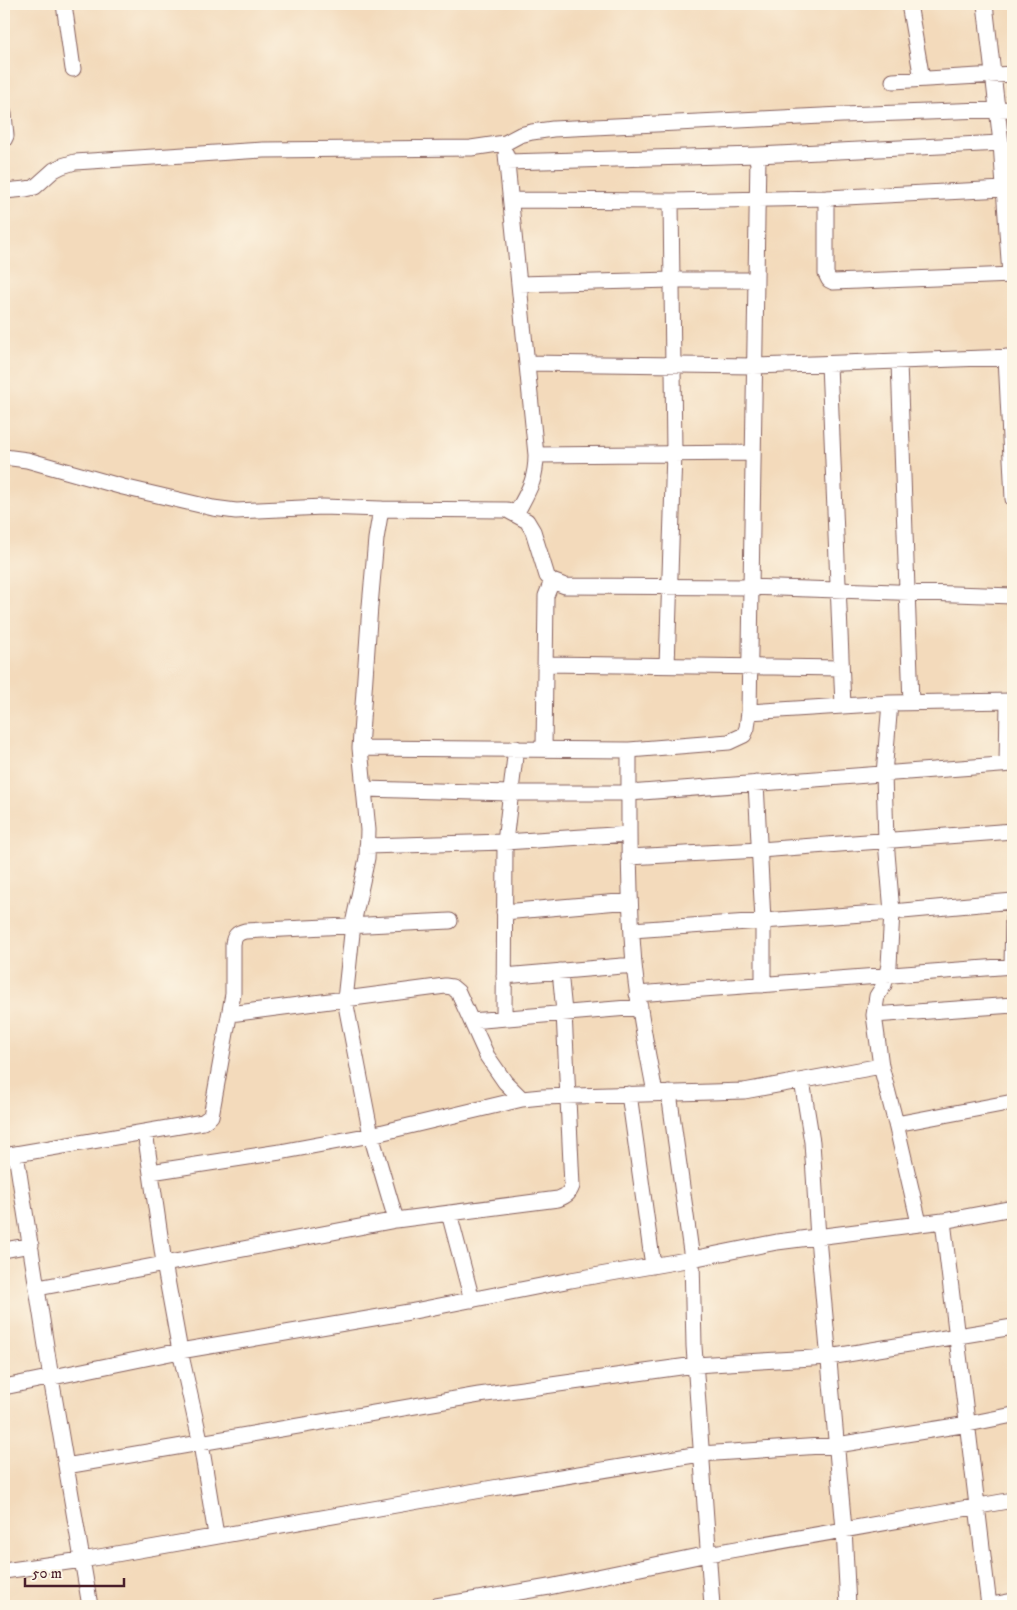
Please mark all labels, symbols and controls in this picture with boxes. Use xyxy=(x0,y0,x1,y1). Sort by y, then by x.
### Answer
scale bar xyxy=(25,1555,124,1587)
text: 50 m xyxy=(32,1564,62,1583)

